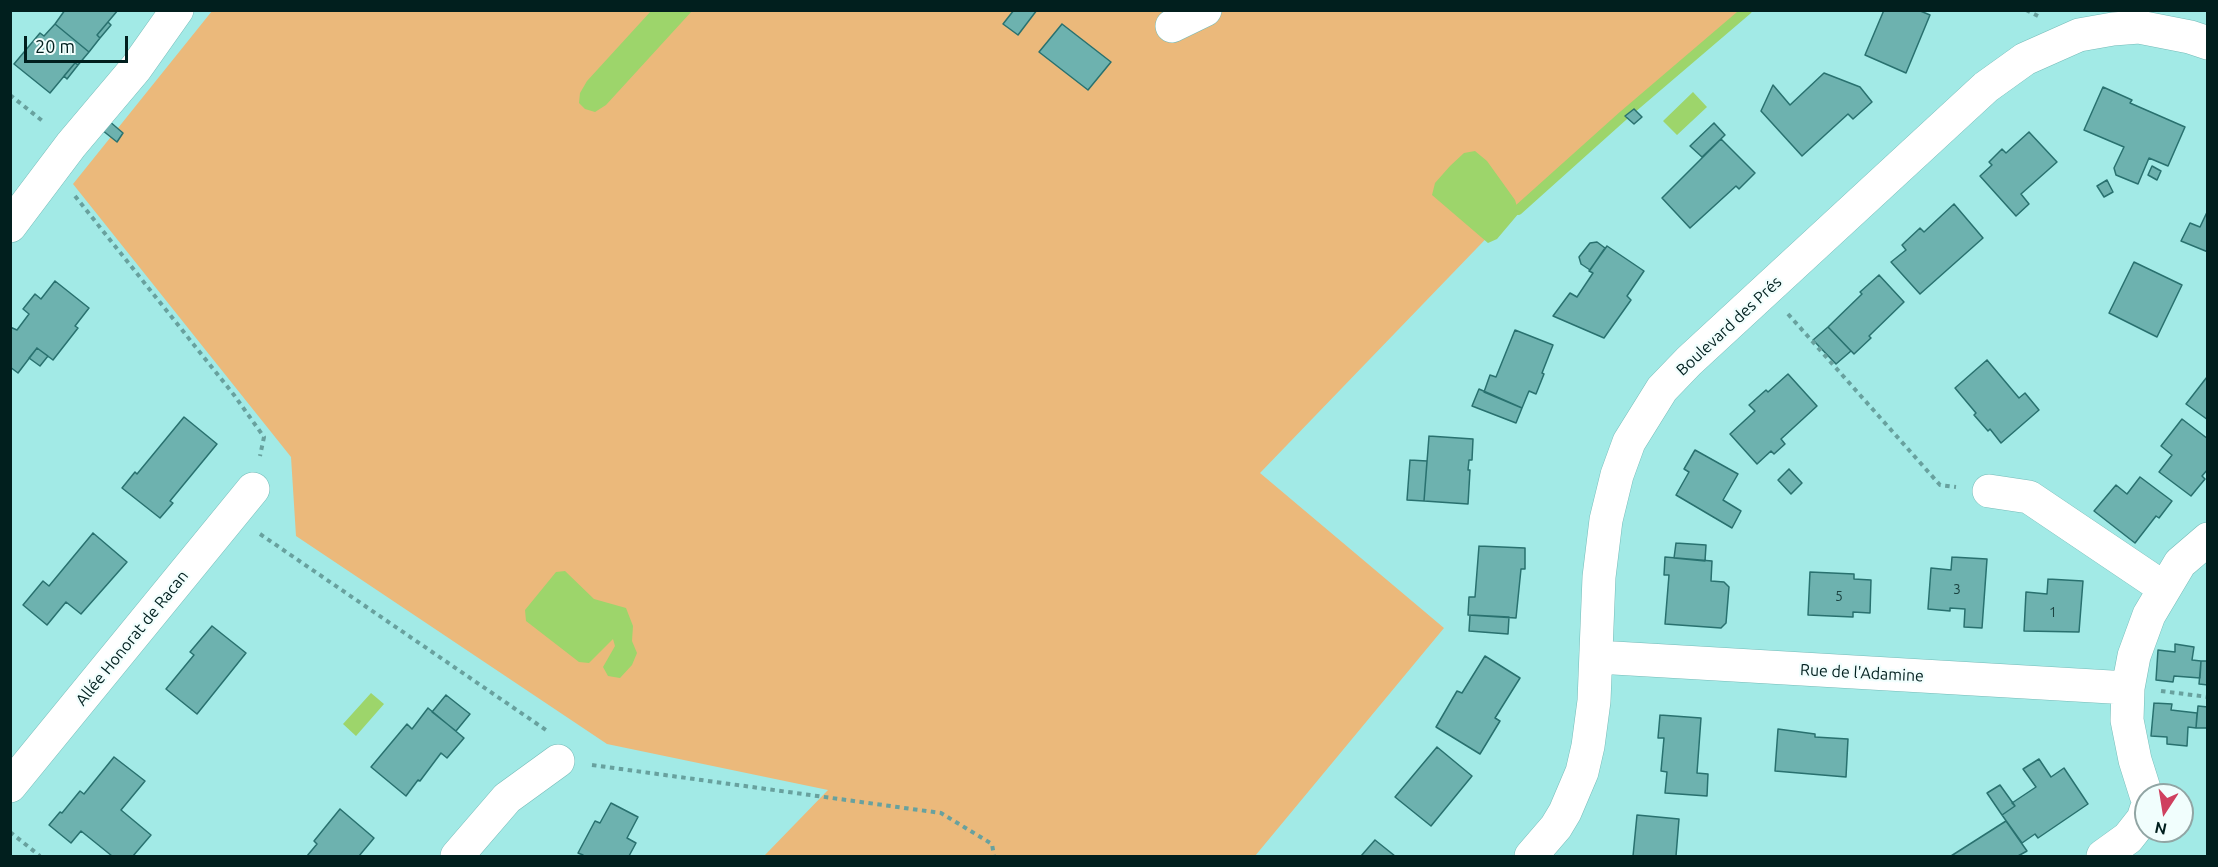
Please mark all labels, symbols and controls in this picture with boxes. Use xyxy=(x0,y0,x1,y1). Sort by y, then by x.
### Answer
scale bar xyxy=(27,24,130,62)
text: 20 m xyxy=(35,36,75,56)
street label: Boulevard des Prés xyxy=(1672,272,1786,380)
street label: Allée Honorat de Racan xyxy=(72,567,192,709)
house number: 3 xyxy=(1953,581,1961,597)
house number: 5 xyxy=(1835,588,1843,604)
house number: 1 xyxy=(2049,604,2057,620)
street label: Rue de l'Adamine xyxy=(1800,660,1924,686)
north arrow xyxy=(2134,783,2194,843)
text: N xyxy=(2153,819,2168,839)

